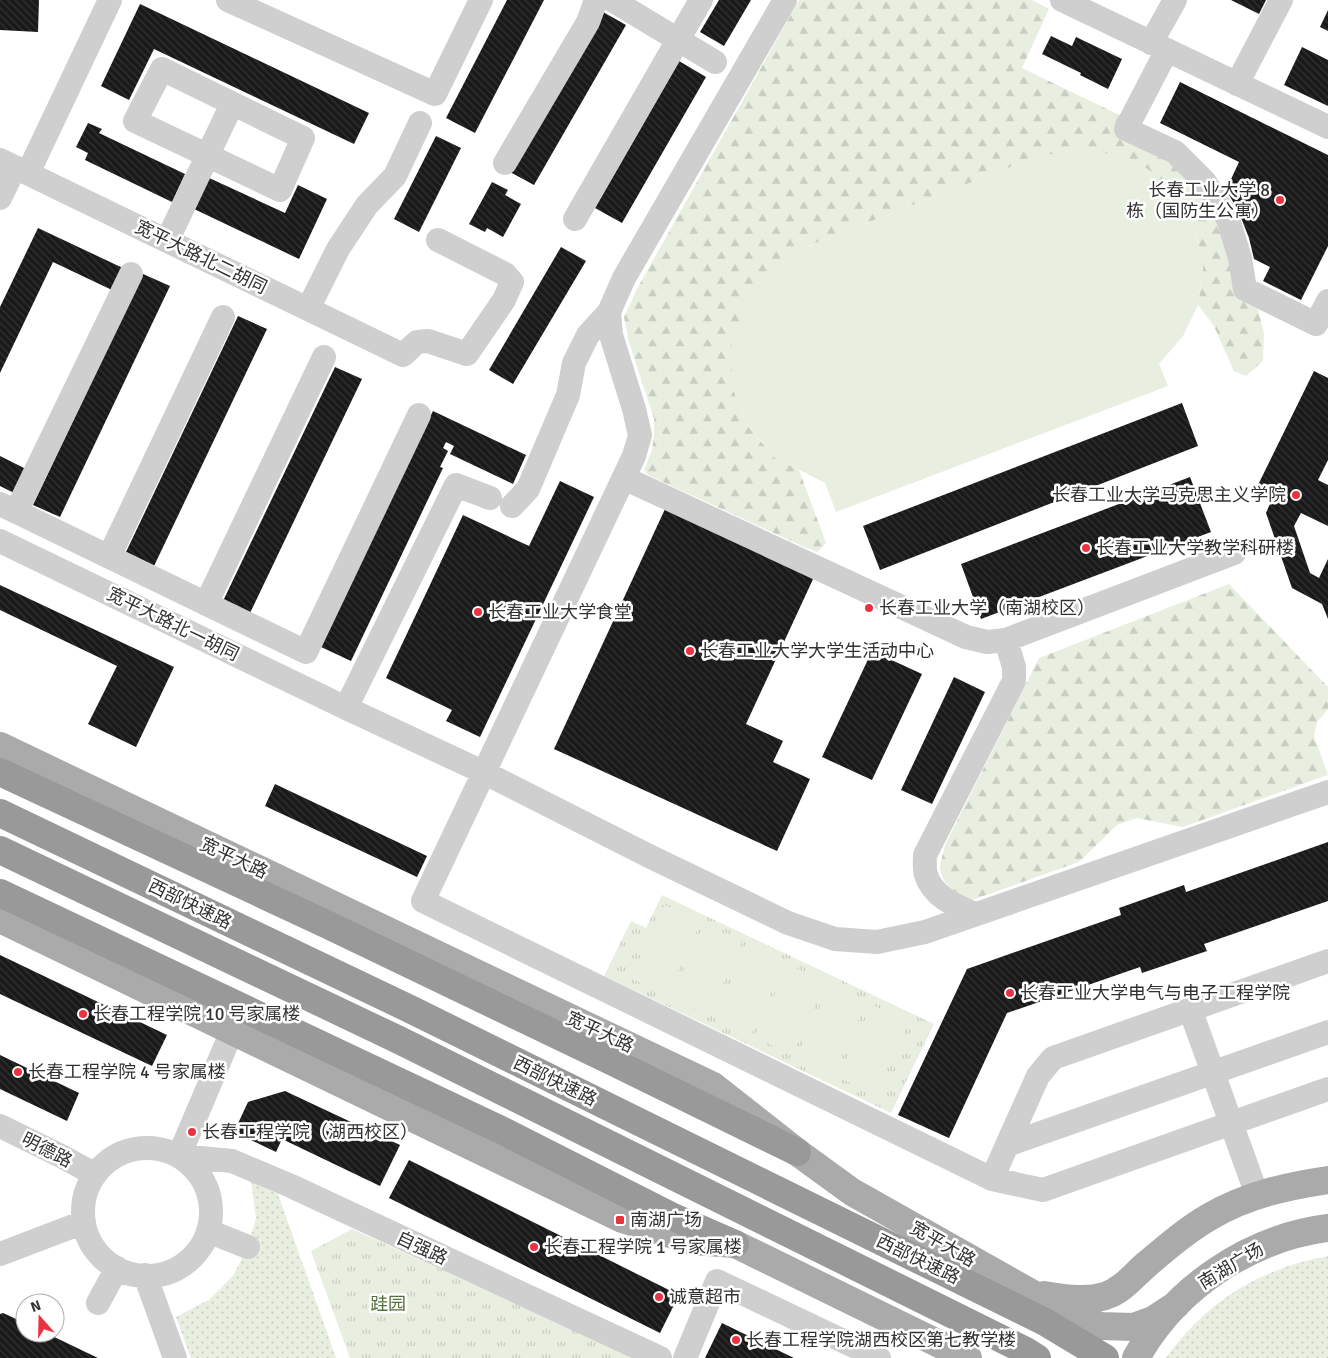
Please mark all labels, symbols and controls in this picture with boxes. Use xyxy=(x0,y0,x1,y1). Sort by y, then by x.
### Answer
place label: 长春工业大学 8 栋（国防生公寓） xyxy=(1126,179,1270,222)
marker: 长春工业大学 8 栋（国防生公寓） xyxy=(1274,194,1286,206)
street label: 宽平大路北二胡同 xyxy=(131,216,271,298)
place label: 长春工业大学马克思主义学院 xyxy=(1052,484,1286,506)
marker: 长春工业大学马克思主义学院 xyxy=(1290,489,1302,501)
place label: 长春工业大学教学科研楼 xyxy=(1096,537,1294,559)
marker: 长春工业大学教学科研楼 xyxy=(1080,542,1092,554)
street label: 宽平大路北一胡同 xyxy=(103,583,243,665)
place label: 长春工业大学（南湖校区） xyxy=(879,597,1095,619)
place label: 长春工业大学食堂 xyxy=(488,601,632,623)
marker: 长春工业大学（南湖校区） xyxy=(863,602,875,614)
marker: 长春工业大学食堂 xyxy=(472,606,484,618)
place label: 长春工业大学大学生活动中心 xyxy=(700,640,934,662)
marker: 长春工业大学大学生活动中心 xyxy=(684,645,696,657)
street label: 宽平大路 xyxy=(197,833,271,883)
street label: 西部快速路 xyxy=(145,874,235,934)
place label: 长春工业大学电气与电子工程学院 xyxy=(1020,982,1290,1004)
marker: 长春工业大学电气与电子工程学院 xyxy=(1004,987,1016,999)
place label: 长春工程学院 10 号家属楼 xyxy=(93,1003,300,1025)
street label: 宽平大路 xyxy=(563,1007,637,1057)
marker: 长春工程学院 10 号家属楼 xyxy=(77,1008,89,1020)
street label: 西部快速路 xyxy=(510,1051,600,1111)
place label: 长春工程学院 4 号家属楼 xyxy=(28,1061,226,1083)
marker: 长春工程学院 4 号家属楼 xyxy=(12,1066,24,1078)
place label: 长春工程学院（湖西校区） xyxy=(202,1121,418,1143)
marker: 长春工程学院（湖西校区） xyxy=(186,1126,198,1138)
street label: 明德路 xyxy=(18,1128,76,1172)
place label: 南湖广场 xyxy=(630,1209,702,1231)
marker: 南湖广场 xyxy=(614,1214,626,1226)
street label: 宽平大路 xyxy=(906,1216,980,1272)
street label: 自强路 xyxy=(393,1227,451,1269)
street label: 西部快速路 xyxy=(873,1229,963,1289)
place label: 长春工程学院 1 号家属楼 xyxy=(544,1236,742,1258)
street label: 南湖广场 xyxy=(1194,1238,1268,1294)
marker: 长春工程学院 1 号家属楼 xyxy=(528,1241,540,1253)
place label: 诚意超市 xyxy=(669,1286,741,1308)
marker: 诚意超市 xyxy=(653,1291,665,1303)
north arrow xyxy=(15,1293,65,1343)
park label: 跬园 xyxy=(370,1293,406,1315)
text: N xyxy=(28,1297,43,1316)
place label: 长春工程学院湖西校区第七教学楼 xyxy=(746,1329,1016,1351)
marker: 长春工程学院湖西校区第七教学楼 xyxy=(730,1334,742,1346)

